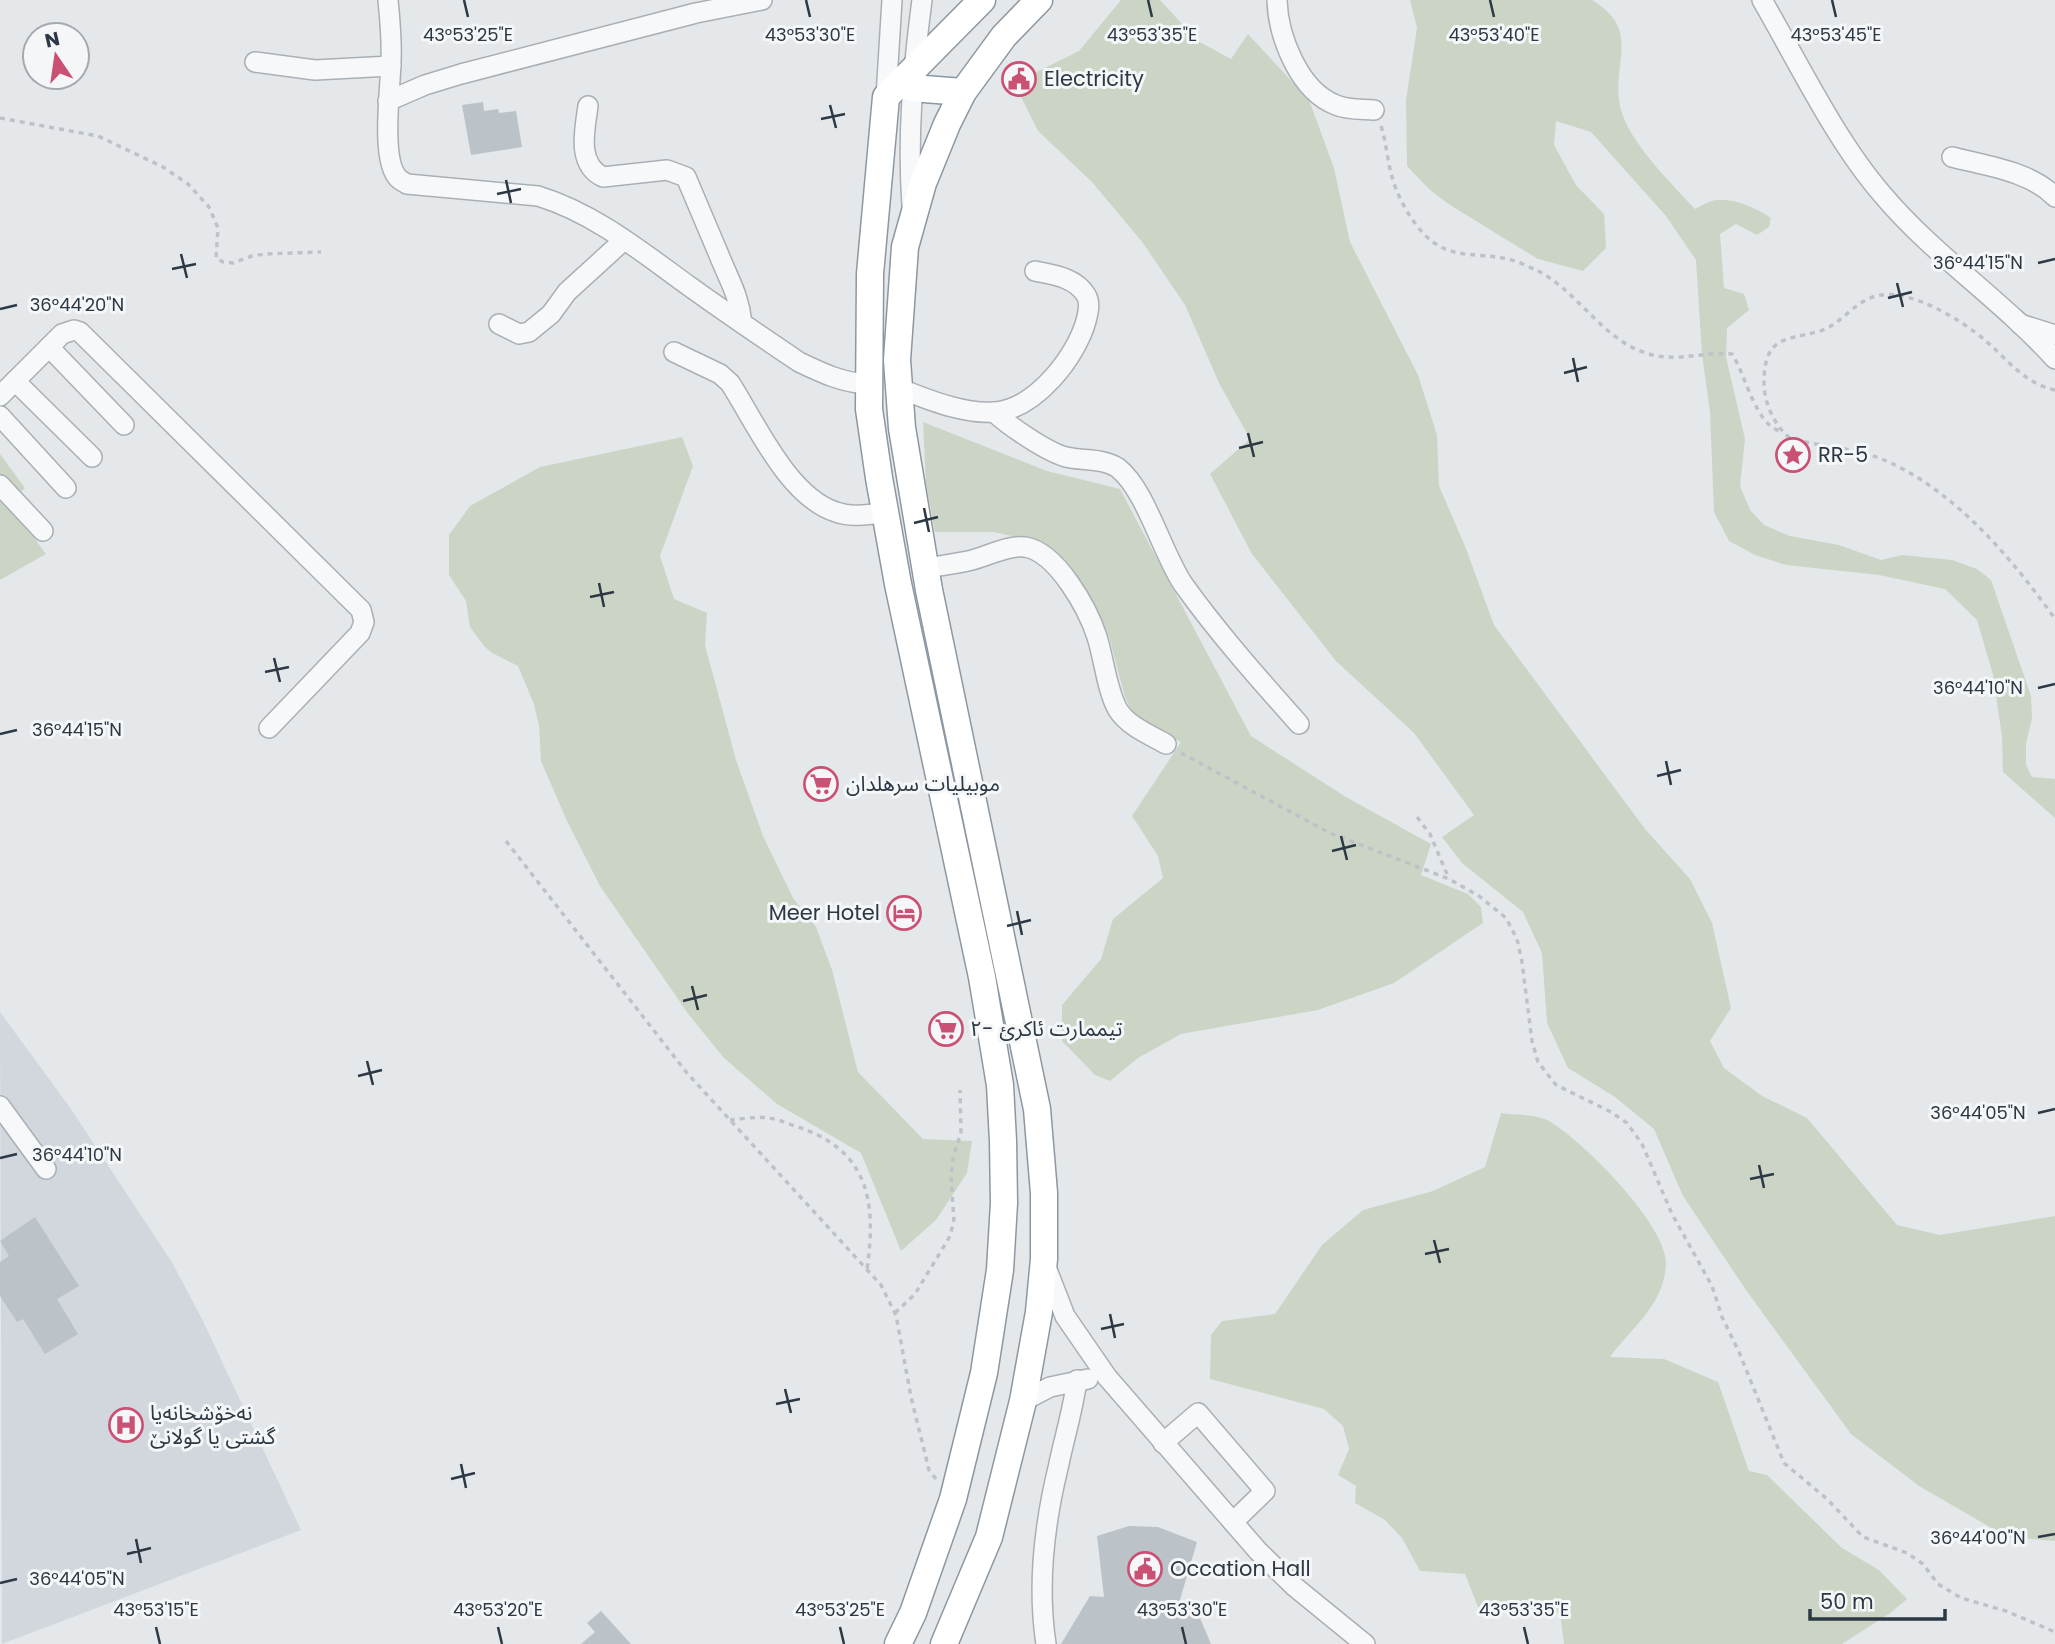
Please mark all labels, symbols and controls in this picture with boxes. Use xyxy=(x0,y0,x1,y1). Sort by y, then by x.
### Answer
north arrow xyxy=(21,21,91,91)
text: 43°53'25"E xyxy=(423,22,513,47)
text: 43°53'30"E xyxy=(765,22,855,47)
text: 43°53'35"E xyxy=(1107,22,1197,47)
text: 43°53'40"E xyxy=(1448,22,1540,47)
text: 43°53'45"E xyxy=(1790,22,1882,47)
text: N xyxy=(42,25,62,55)
public building icon: Electricity xyxy=(1000,60,1038,98)
place label: Electricity xyxy=(1044,64,1144,93)
text: 36°44'15"N xyxy=(1933,250,2023,275)
text: 36°44'20"N xyxy=(30,292,124,317)
place icon: RR-5 xyxy=(1774,436,1812,474)
place label: RR-5 xyxy=(1818,440,1868,469)
text: 36°44'10"N xyxy=(1933,675,2023,700)
text: 36°44'15"N xyxy=(32,717,122,742)
supermarket icon: موبيليات سرهلدان xyxy=(802,765,840,803)
place label: موبيليات سرهلدان xyxy=(846,769,1000,798)
hotel icon: Meer Hotel xyxy=(885,894,923,932)
place label: Meer Hotel xyxy=(769,898,880,927)
supermarket icon: تيممارت ئاكرئ -٢ xyxy=(927,1010,965,1048)
place label: تيممارت ئاكرئ -٢ xyxy=(970,1014,1123,1043)
text: 36°44'05"N xyxy=(1930,1100,2026,1125)
text: 36°44'10"N xyxy=(32,1142,122,1167)
place label: نەخۆشخانەیا گشتی یا گولانێ xyxy=(150,1398,276,1451)
hospital icon: نەخۆشخانەیا گشتی یا گولانێ xyxy=(107,1406,145,1444)
text: 36°44'00"N xyxy=(1930,1525,2026,1550)
public building icon: Occation Hall xyxy=(1126,1550,1164,1588)
place label: Occation Hall xyxy=(1170,1554,1311,1583)
text: 36°44'05"N xyxy=(29,1566,125,1591)
scale bar xyxy=(1810,1578,1945,1622)
text: 50 m xyxy=(1820,1587,1874,1616)
text: 43°53'15"E xyxy=(113,1597,199,1622)
text: 43°53'20"E xyxy=(453,1597,543,1622)
text: 43°53'25"E xyxy=(795,1597,885,1622)
text: 43°53'30"E xyxy=(1137,1597,1227,1622)
text: 43°53'35"E xyxy=(1479,1597,1569,1622)

